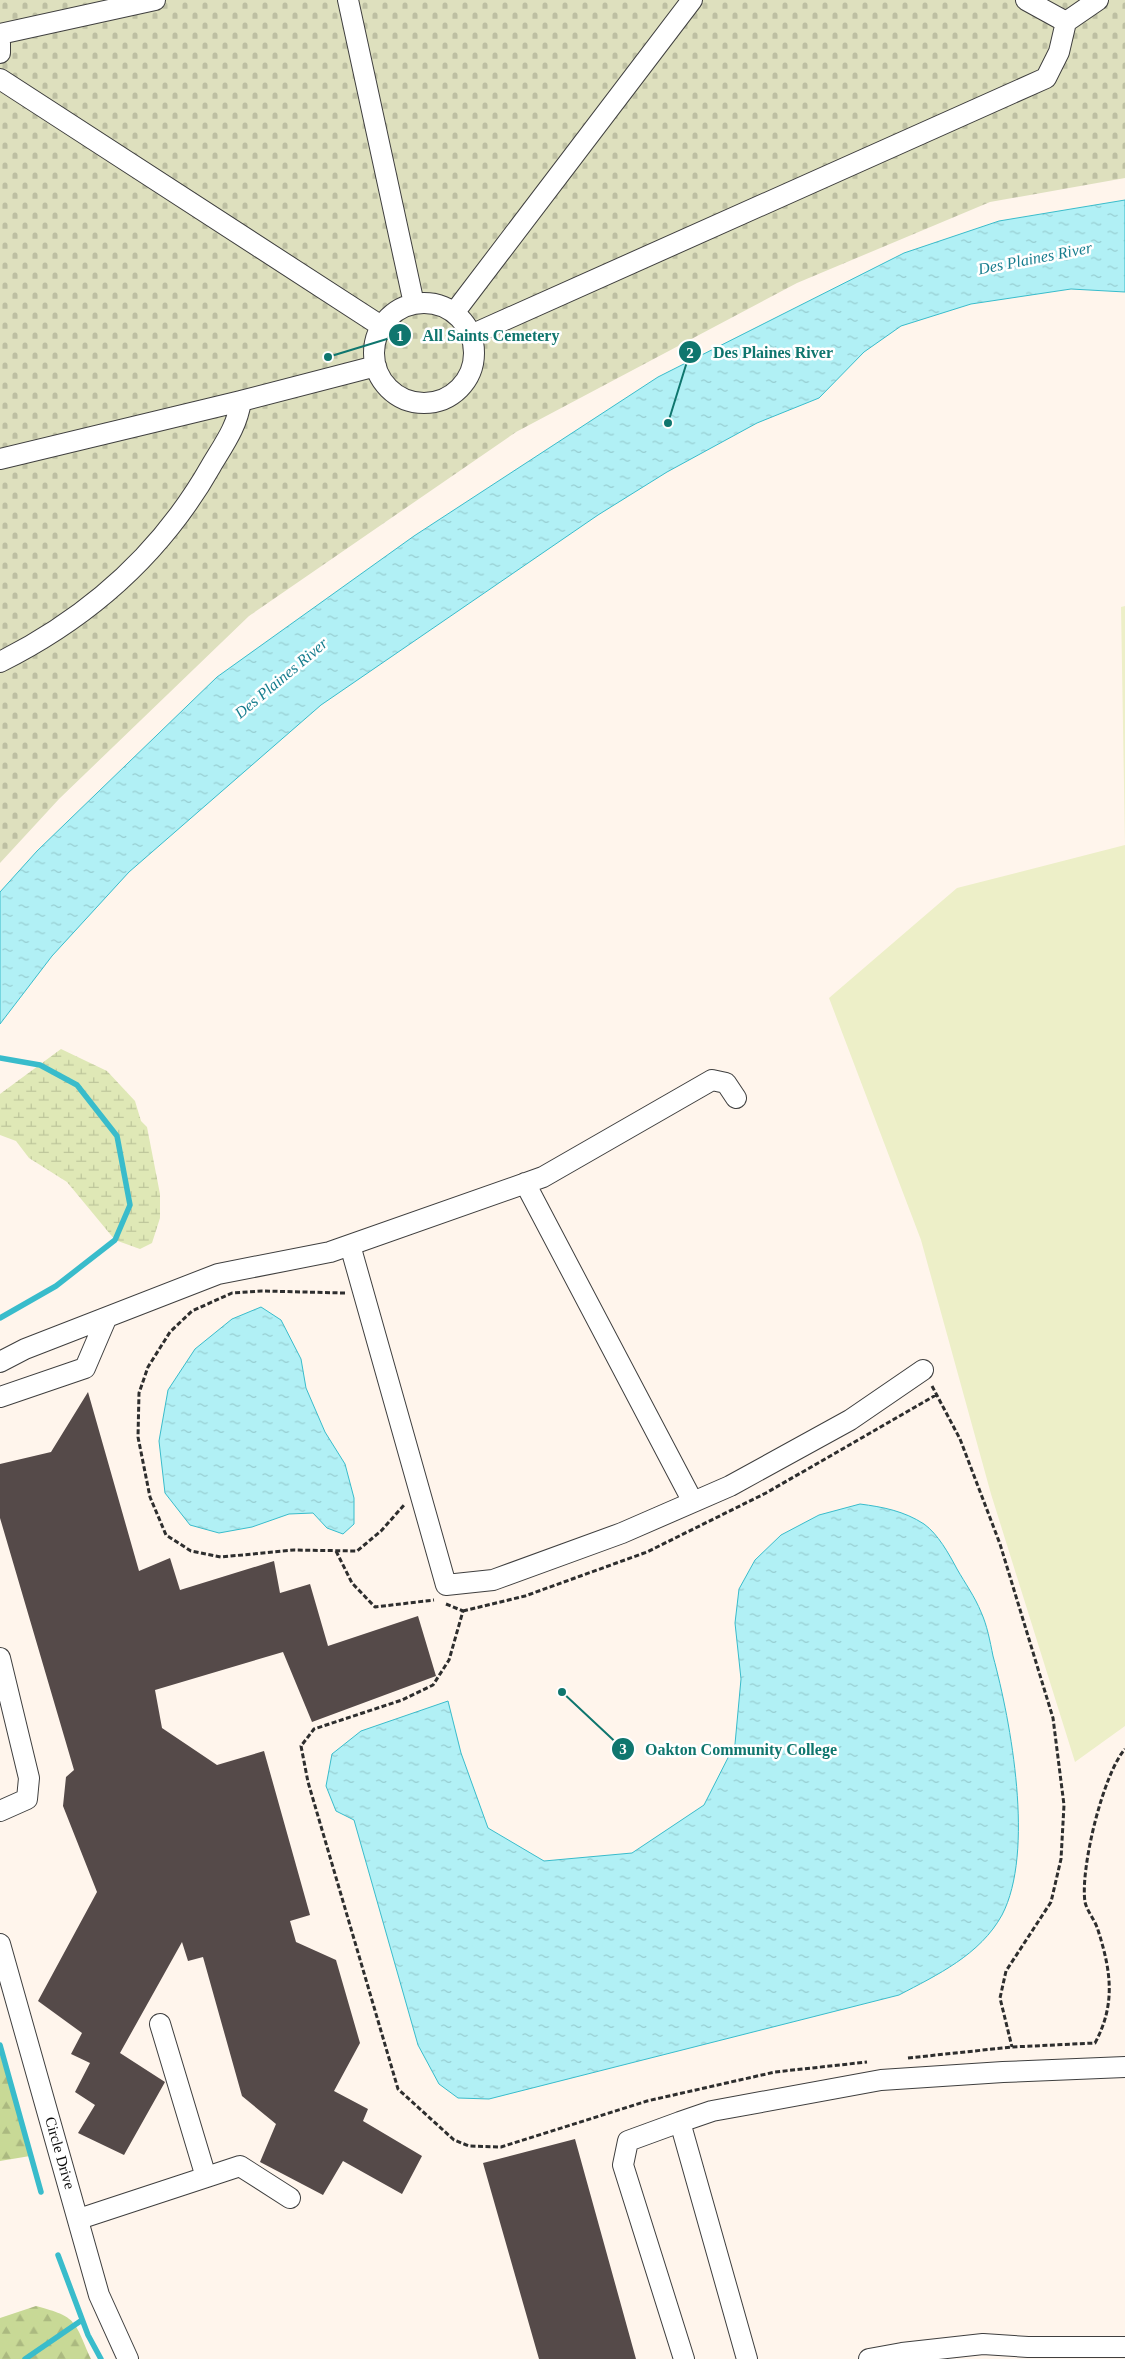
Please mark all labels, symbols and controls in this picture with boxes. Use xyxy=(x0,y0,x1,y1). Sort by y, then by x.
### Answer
water label: Des Plaines River xyxy=(976,238,1094,278)
callout: All Saints Cemetery xyxy=(388,320,569,351)
text: All Saints Cemetery xyxy=(423,327,559,345)
text: 1 xyxy=(396,328,404,344)
callout: Des Plaines River xyxy=(678,337,843,368)
text: Des Plaines River xyxy=(713,344,833,361)
text: 2 xyxy=(686,345,694,361)
water label: Des Plaines River xyxy=(231,634,331,722)
callout: Oakton Community College xyxy=(610,1734,847,1765)
text: 3 xyxy=(619,1741,627,1757)
text: Oakton Community College xyxy=(645,1741,837,1759)
street label: Circle Drive xyxy=(42,2115,78,2191)

